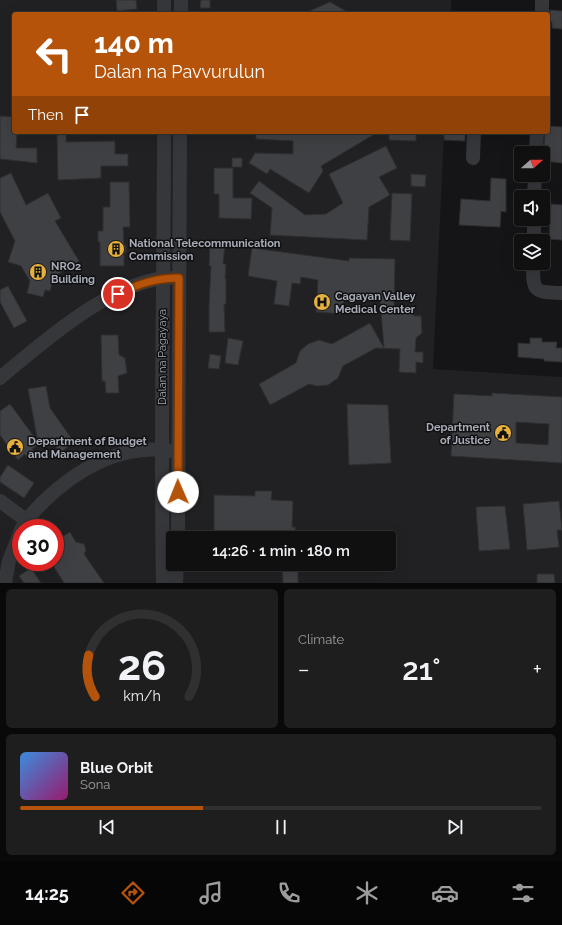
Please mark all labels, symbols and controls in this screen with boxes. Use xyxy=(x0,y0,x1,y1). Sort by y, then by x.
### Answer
text: 140 m xyxy=(94,27,174,60)
icon: left xyxy=(28,28,80,80)
text: Dalan na Pavvurulun xyxy=(94,61,265,82)
icon: arrive xyxy=(71,104,93,126)
text: Then xyxy=(28,106,63,124)
north arrow xyxy=(514,146,550,182)
map controls xyxy=(514,146,550,270)
button: sound xyxy=(514,190,550,226)
button: layers xyxy=(514,234,550,270)
place label: National Telecommunication Commission xyxy=(129,237,281,263)
building icon: National Telecommunication Commission xyxy=(106,239,126,259)
place label: NRO2 Building xyxy=(51,260,95,286)
building icon: NRO2 Building xyxy=(28,262,48,282)
pin xyxy=(101,277,135,311)
icon: arrive xyxy=(107,283,129,305)
place label: Cagayan Valley Medical Center xyxy=(335,290,416,316)
hospital icon: Cagayan Valley Medical Center xyxy=(312,292,332,312)
street label: Dalan na Pagayaya xyxy=(156,309,169,405)
place label: Department of Justice xyxy=(426,421,491,447)
public building icon: Department of Justice xyxy=(493,423,513,443)
place label: Department of Budget and Management xyxy=(28,435,147,461)
public building icon: Department of Budget and Management xyxy=(5,437,25,457)
position arrow xyxy=(157,471,199,513)
speed limit sign: 30 xyxy=(12,519,64,571)
text: 14:26 · 1 min · 180 m xyxy=(212,542,350,560)
text: Climate xyxy=(298,632,344,647)
text: 26 xyxy=(118,640,166,689)
text: 21° xyxy=(402,652,441,687)
text: − xyxy=(298,656,310,682)
text: + xyxy=(533,656,542,682)
text: km/h xyxy=(123,687,161,703)
text: Blue Orbit xyxy=(80,759,153,777)
text: Sona xyxy=(80,777,110,792)
icon: previous xyxy=(96,816,118,838)
icon: pause xyxy=(270,816,292,838)
icon: next xyxy=(444,816,466,838)
icon: directions xyxy=(119,879,147,907)
icon: music xyxy=(197,879,225,907)
icon: phone xyxy=(275,879,303,907)
icon: climate xyxy=(353,879,381,907)
icon: car xyxy=(431,879,459,907)
icon: filters xyxy=(509,879,537,907)
text: 14:25 xyxy=(25,883,69,904)

